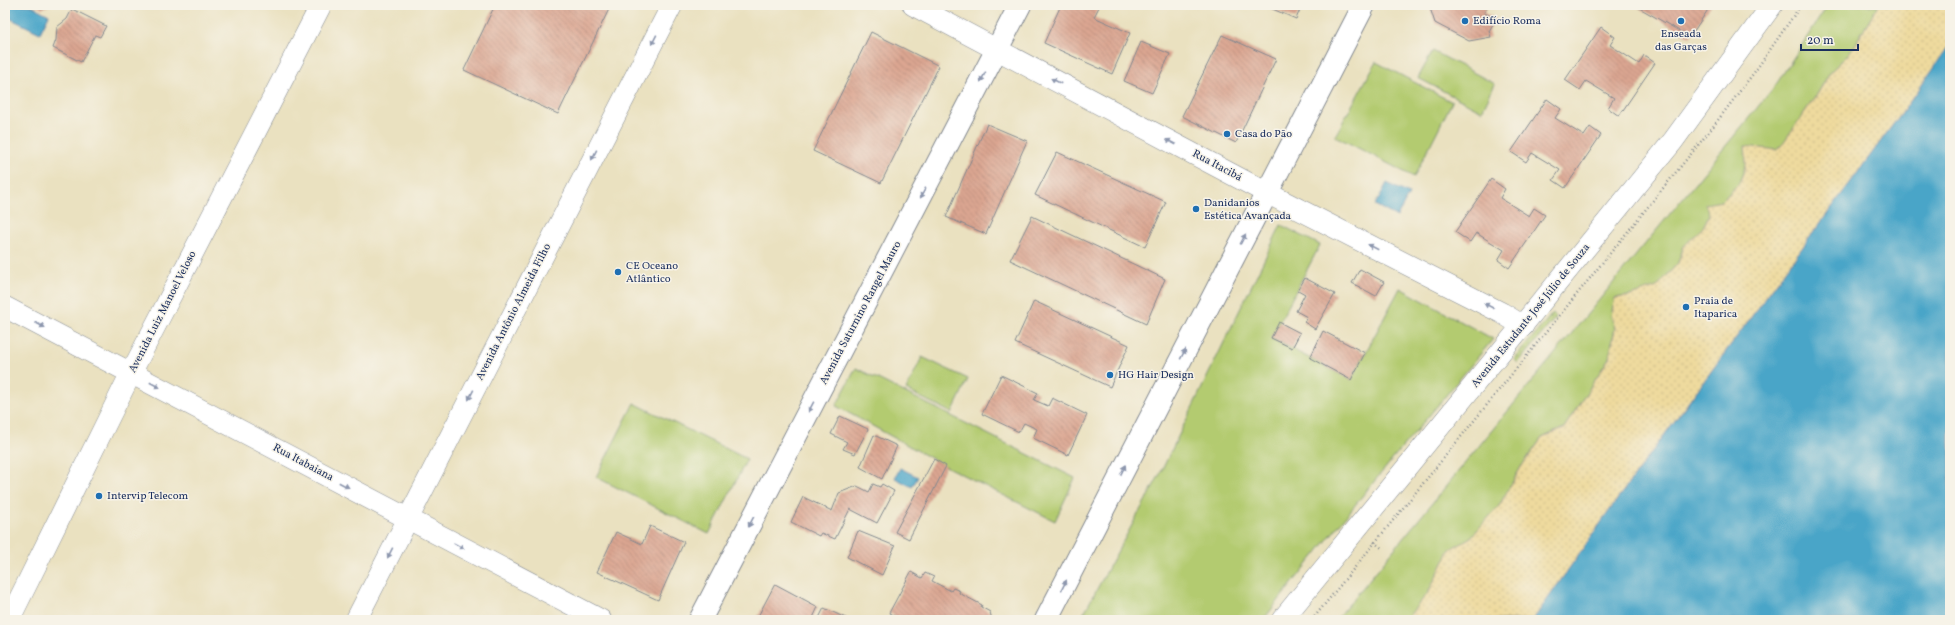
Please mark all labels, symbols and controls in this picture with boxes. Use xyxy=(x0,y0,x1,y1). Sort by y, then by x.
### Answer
place label: Edifício Roma xyxy=(1473,14,1542,29)
marker: Edifício Roma xyxy=(1460,16,1470,26)
marker: Enseada das Garças xyxy=(1676,16,1686,26)
scale bar xyxy=(1801,26,1858,52)
place label: Enseada das Garças xyxy=(1655,27,1707,55)
text: 20 m xyxy=(1807,33,1834,49)
one-way arrow xyxy=(651,34,657,45)
one-way arrow xyxy=(980,72,987,83)
one-way arrow xyxy=(1050,78,1061,84)
place label: Casa do Pão xyxy=(1235,127,1292,142)
marker: Casa do Pão xyxy=(1222,129,1232,139)
one-way arrow xyxy=(1165,138,1176,145)
street label: Rua Itacibá xyxy=(1189,147,1245,186)
one-way arrow xyxy=(591,149,598,161)
one-way arrow xyxy=(920,187,926,198)
place label: Danidanios Estética Avançada xyxy=(1204,196,1292,224)
marker: Danidanios Estética Avançada xyxy=(1191,204,1201,214)
one-way arrow xyxy=(1240,233,1246,245)
street label: Avenida Saturnino Rangel Mauro xyxy=(817,238,905,387)
street label: Avenida Estudante José Júlio de Souza xyxy=(1468,240,1594,391)
street label: Avenida Antônio Almeida Filho xyxy=(473,241,555,383)
one-way arrow xyxy=(1368,244,1379,251)
street label: Avenida Luiz Manoel Veloso xyxy=(126,248,200,376)
place label: CE Oceano Atlântico xyxy=(626,259,678,287)
marker: CE Oceano Atlântico xyxy=(613,267,623,277)
place label: Praia de Itaparica xyxy=(1694,294,1738,322)
marker: Praia de Itaparica xyxy=(1681,302,1691,312)
one-way arrow xyxy=(1484,303,1495,309)
one-way arrow xyxy=(34,322,45,328)
one-way arrow xyxy=(1180,349,1186,360)
place label: HG Hair Design xyxy=(1118,368,1194,383)
marker: HG Hair Design xyxy=(1105,370,1115,380)
one-way arrow xyxy=(149,382,161,389)
one-way arrow xyxy=(468,389,474,401)
one-way arrow xyxy=(808,401,815,413)
street label: Rua Itabaiana xyxy=(270,441,337,486)
one-way arrow xyxy=(1120,464,1127,476)
one-way arrow xyxy=(338,482,350,488)
place label: Intervip Telecom xyxy=(107,489,188,504)
marker: Intervip Telecom xyxy=(94,491,104,501)
one-way arrow xyxy=(748,517,754,528)
one-way arrow xyxy=(454,542,465,549)
one-way arrow xyxy=(387,547,393,559)
one-way arrow xyxy=(1060,580,1067,591)

